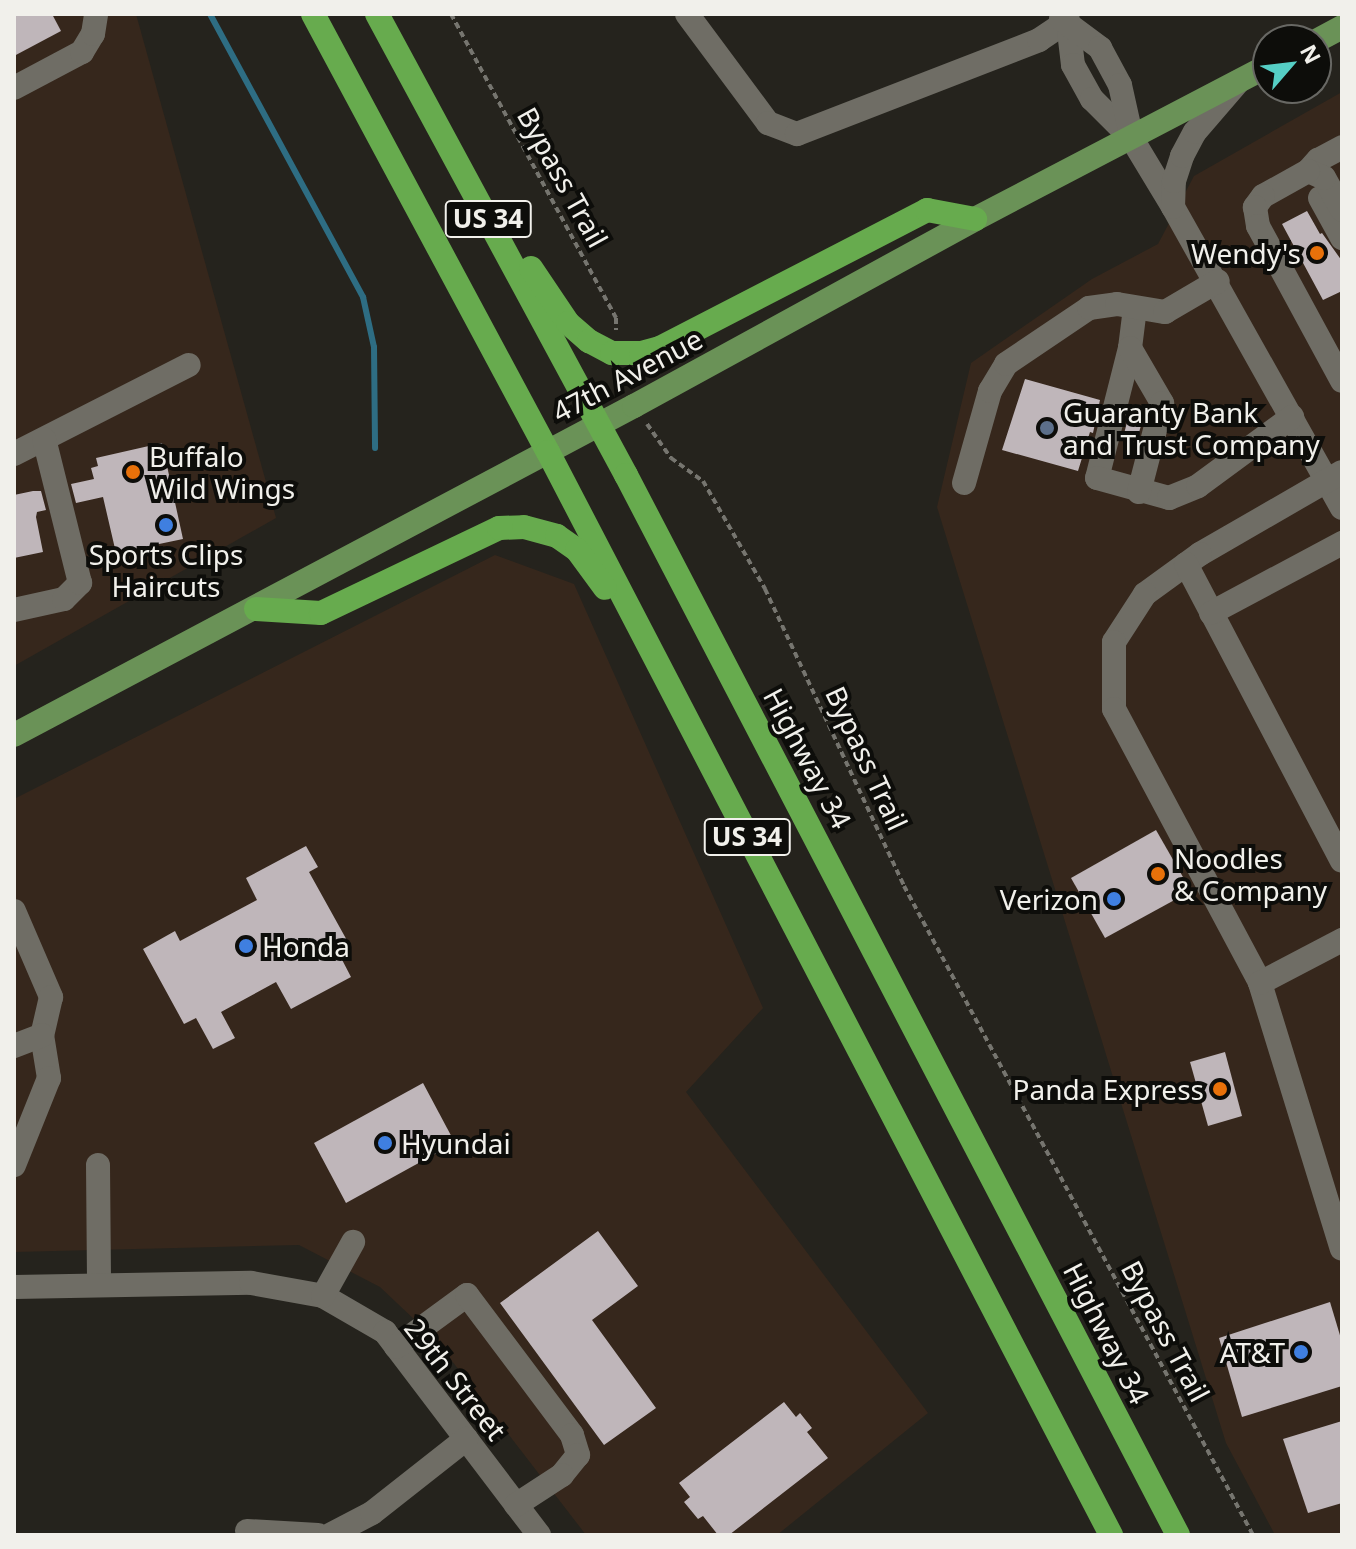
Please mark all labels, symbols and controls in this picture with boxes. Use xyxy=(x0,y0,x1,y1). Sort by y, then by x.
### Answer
north arrow xyxy=(1252,24,1332,104)
text: N xyxy=(1294,39,1329,69)
street label: Bypass Trail xyxy=(511,101,615,253)
road number: US 34 xyxy=(444,197,532,241)
place label: Wendy's xyxy=(1191,236,1301,270)
marker: Wendy's xyxy=(1308,244,1326,262)
street label: 47th Avenue xyxy=(546,321,708,429)
place label: Guaranty Bank and Trust Company xyxy=(1063,395,1320,461)
marker: Guaranty Bank and Trust Company xyxy=(1038,419,1056,437)
place label: Buffalo Wild Wings xyxy=(149,439,295,505)
marker: Buffalo Wild Wings xyxy=(124,463,142,481)
marker: Sports Clips Haircuts xyxy=(157,516,175,534)
place label: Sports Clips Haircuts xyxy=(89,537,243,603)
street label: Bypass Trail xyxy=(819,681,915,835)
street label: Highway 34 xyxy=(757,682,859,834)
road number: US 34 xyxy=(703,815,791,859)
place label: Noodles & Company xyxy=(1174,841,1327,907)
marker: Noodles & Company xyxy=(1149,865,1167,883)
place label: Verizon xyxy=(1000,882,1098,916)
marker: Verizon xyxy=(1105,890,1123,908)
place label: Honda xyxy=(262,929,350,963)
marker: Honda xyxy=(237,937,255,955)
place label: Panda Express xyxy=(1013,1072,1204,1106)
marker: Panda Express xyxy=(1211,1080,1229,1098)
place label: Hyundai xyxy=(401,1126,511,1160)
marker: Hyundai xyxy=(376,1134,394,1152)
street label: Bypass Trail xyxy=(1115,1255,1217,1407)
street label: Highway 34 xyxy=(1057,1257,1157,1409)
street label: 29th Street xyxy=(398,1312,514,1446)
place label: AT&T xyxy=(1220,1335,1285,1369)
marker: AT&T xyxy=(1292,1343,1310,1361)

